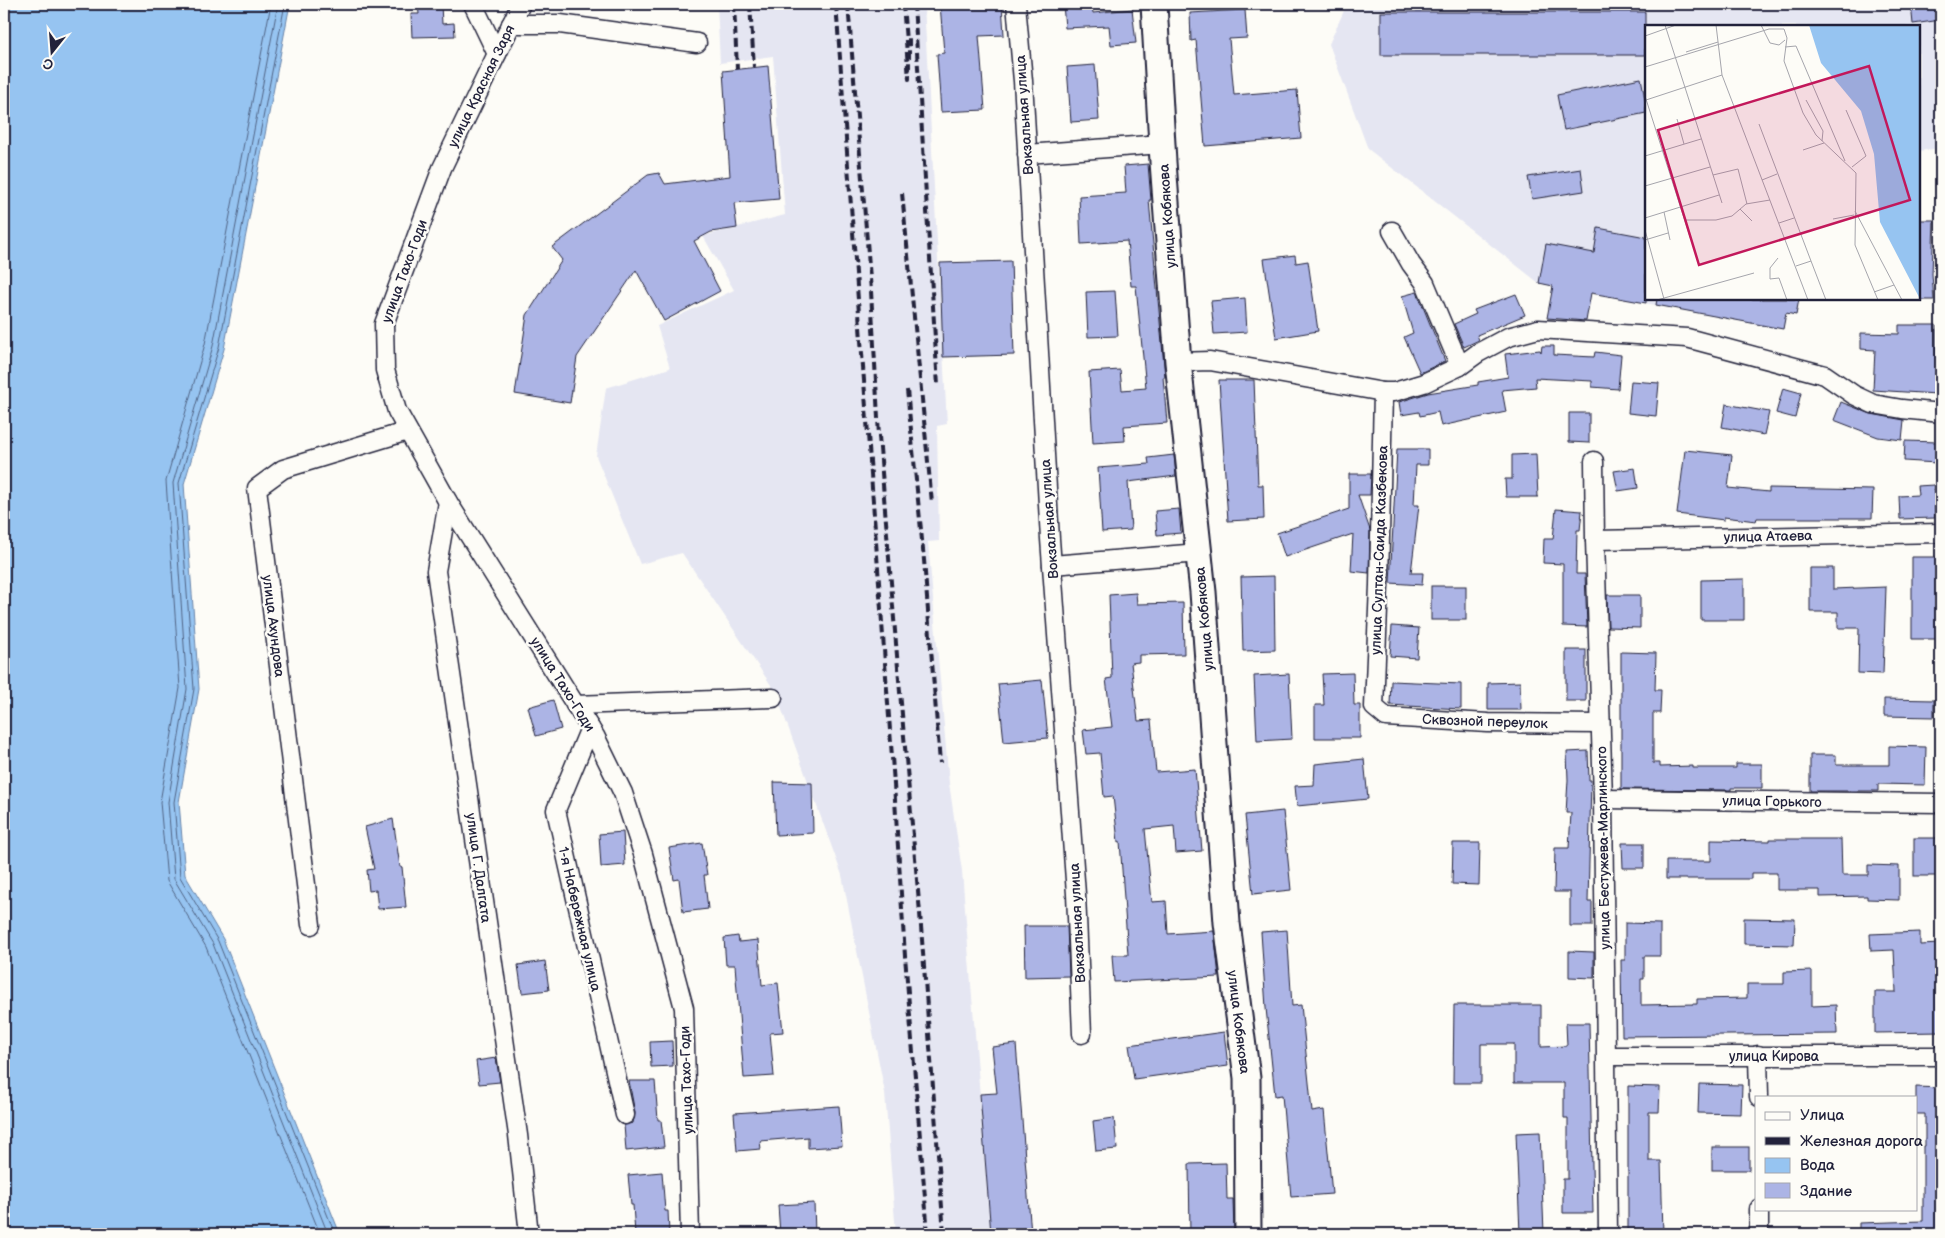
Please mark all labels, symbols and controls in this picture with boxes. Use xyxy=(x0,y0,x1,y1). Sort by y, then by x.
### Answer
street label: улица Красная Заря xyxy=(444,22,519,150)
inset map xyxy=(1645,25,1920,300)
north arrow xyxy=(28,28,78,78)
text: С xyxy=(41,54,55,74)
street label: Вокзальная улица xyxy=(1012,54,1037,175)
street label: улица Кобякова xyxy=(1155,163,1180,269)
street label: улица Тахо-Годи xyxy=(378,217,431,325)
street label: улица Султан-Саида Казбекова xyxy=(1367,444,1392,655)
street label: Вокзальная улица xyxy=(1037,458,1062,579)
street label: улица Атаева xyxy=(1723,527,1813,546)
street label: улица Кобякова xyxy=(1191,565,1218,672)
street label: улица Ахундова xyxy=(259,574,288,679)
street label: улица Тахо-Годи xyxy=(527,634,599,735)
street label: Сквозной переулок xyxy=(1422,711,1549,732)
street label: улица Бестужева-Марлинского xyxy=(1593,746,1614,950)
street label: улица Горького xyxy=(1722,792,1822,811)
street label: улица Г. Далгата xyxy=(462,812,495,925)
street label: 1-я Набережная улица xyxy=(555,845,605,994)
street label: Вокзальная улица xyxy=(1066,862,1089,983)
street label: улица Кобякова xyxy=(1224,969,1253,1076)
street label: улица Тахо-Годи xyxy=(676,1025,697,1135)
street label: улица Кирова xyxy=(1729,1048,1820,1065)
legend xyxy=(1755,1096,1918,1210)
text: Улица xyxy=(1800,1106,1845,1125)
text: Железная дорога xyxy=(1800,1132,1923,1151)
text: Вода xyxy=(1800,1156,1835,1175)
text: Здание xyxy=(1800,1182,1852,1201)

